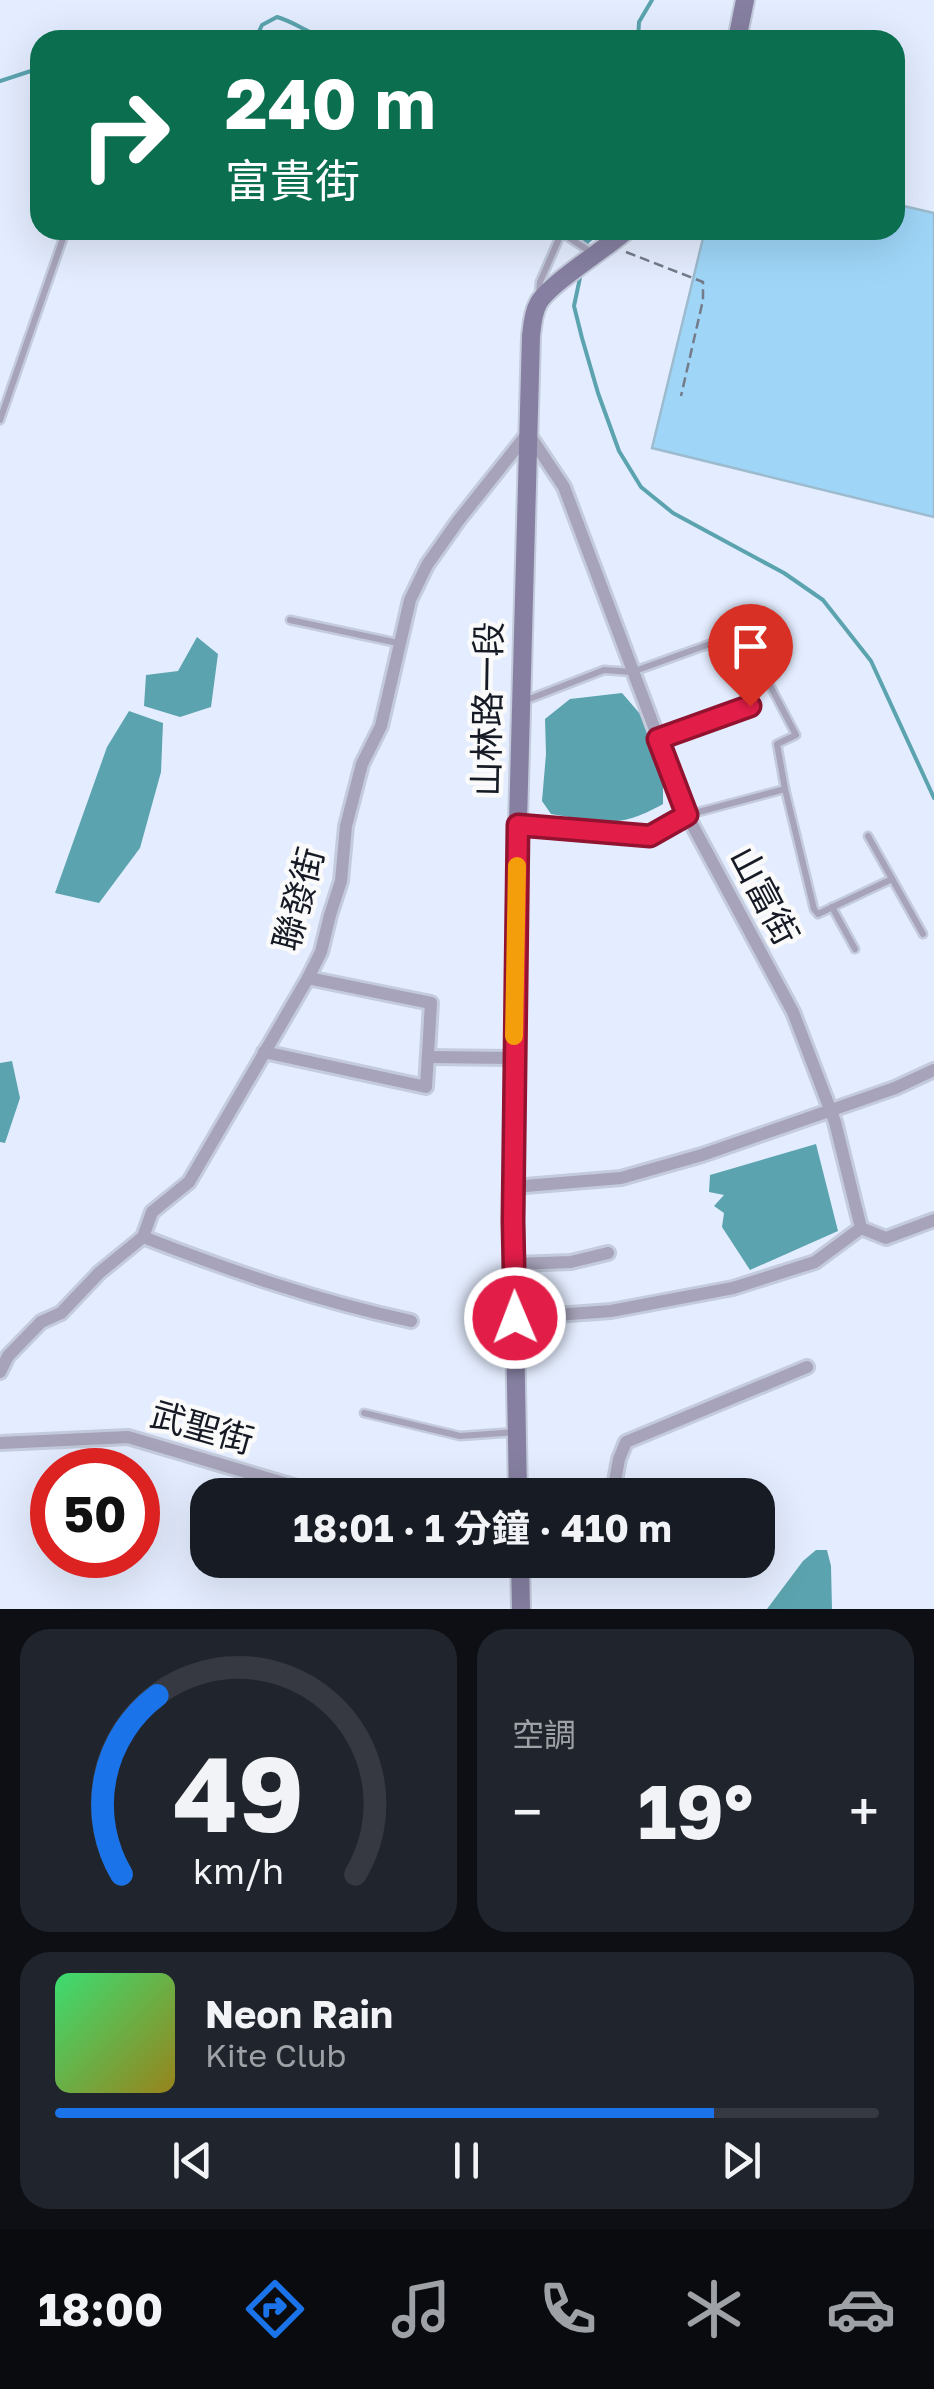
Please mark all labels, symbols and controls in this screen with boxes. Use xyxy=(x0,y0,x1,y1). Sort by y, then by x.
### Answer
text: 240 m xyxy=(225,60,436,144)
icon: right xyxy=(60,70,190,200)
text: 富貴街 xyxy=(225,153,360,207)
pin xyxy=(708,604,793,707)
icon: arrive xyxy=(723,619,778,674)
street label: 山林路一段 xyxy=(464,621,510,797)
street label: 山富街 xyxy=(722,839,808,952)
street label: 聯發街 xyxy=(264,843,332,955)
position arrow xyxy=(463,1266,567,1370)
street label: 武聖街 xyxy=(146,1392,259,1462)
speed limit sign: 50 xyxy=(30,1448,160,1578)
text: 18:01 · 1 分鐘 · 410 m xyxy=(293,1505,672,1550)
text: 空調 xyxy=(512,1715,576,1753)
text: 49 xyxy=(173,1730,304,1855)
text: 19° xyxy=(638,1765,753,1856)
text: − xyxy=(512,1778,542,1844)
text: + xyxy=(849,1778,879,1844)
text: km/h xyxy=(193,1849,284,1892)
text: Neon Rain xyxy=(205,1991,393,2036)
text: Kite Club xyxy=(205,2036,346,2074)
icon: previous xyxy=(165,2133,220,2188)
icon: pause xyxy=(439,2133,494,2188)
icon: next xyxy=(714,2133,769,2188)
icon: directions xyxy=(240,2274,310,2344)
icon: music xyxy=(386,2274,456,2344)
icon: phone xyxy=(533,2274,603,2344)
icon: climate xyxy=(679,2274,749,2344)
icon: car xyxy=(826,2274,896,2344)
text: 18:00 xyxy=(38,2282,163,2336)

